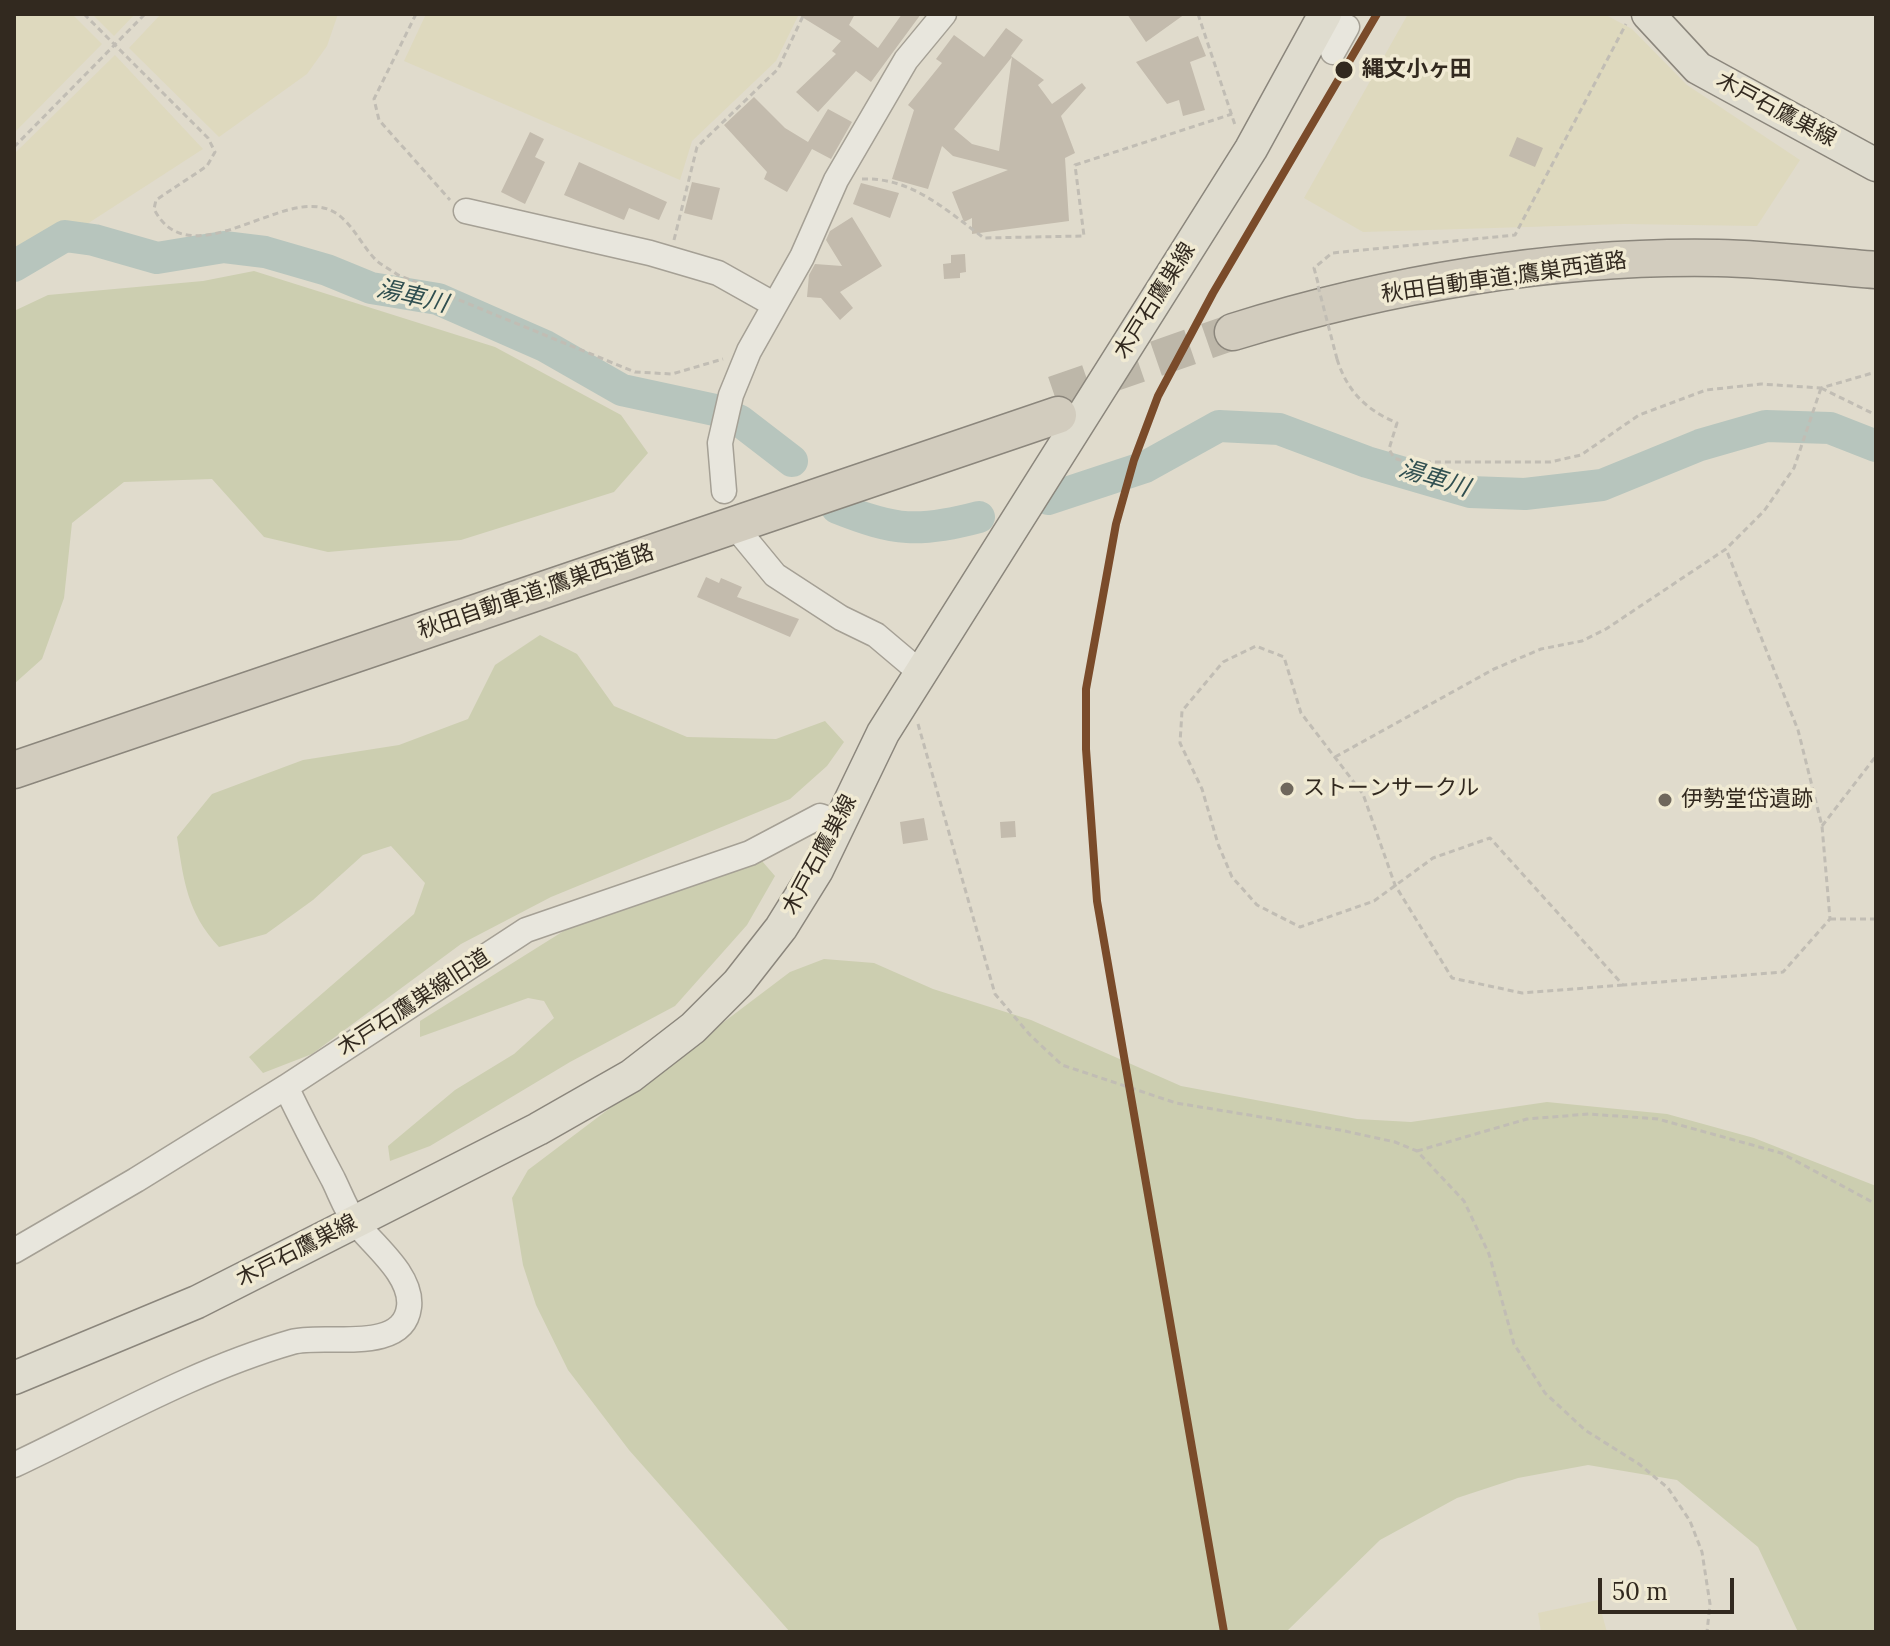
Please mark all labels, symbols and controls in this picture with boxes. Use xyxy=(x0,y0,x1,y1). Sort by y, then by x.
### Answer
place label: 縄文小ヶ田 xyxy=(1362,57,1472,83)
marker: 縄文小ヶ田 xyxy=(1333,59,1355,81)
street label: 木戸石鷹巣線 xyxy=(1712,67,1840,153)
street label: 木戸石鷹巣線 xyxy=(1109,238,1201,364)
street label: 秋田自動車道;鷹巣西道路 xyxy=(1379,248,1629,308)
water label: 湯車川 xyxy=(374,275,450,319)
water label: 湯車川 xyxy=(1395,455,1473,503)
street label: 秋田自動車道;鷹巣西道路 xyxy=(415,539,657,645)
place label: ストーンサークル xyxy=(1303,776,1479,802)
marker: ストーンサークル xyxy=(1278,780,1296,798)
place label: 伊勢堂岱遺跡 xyxy=(1681,787,1813,813)
street label: 木戸石鷹巣線 xyxy=(777,791,863,919)
marker: 伊勢堂岱遺跡 xyxy=(1656,791,1674,809)
street label: 木戸石鷹巣線旧道 xyxy=(333,944,495,1062)
street label: 木戸石鷹巣線 xyxy=(232,1209,362,1293)
scale bar xyxy=(1602,1562,1738,1612)
text: 50 m xyxy=(1612,1576,1668,1607)

